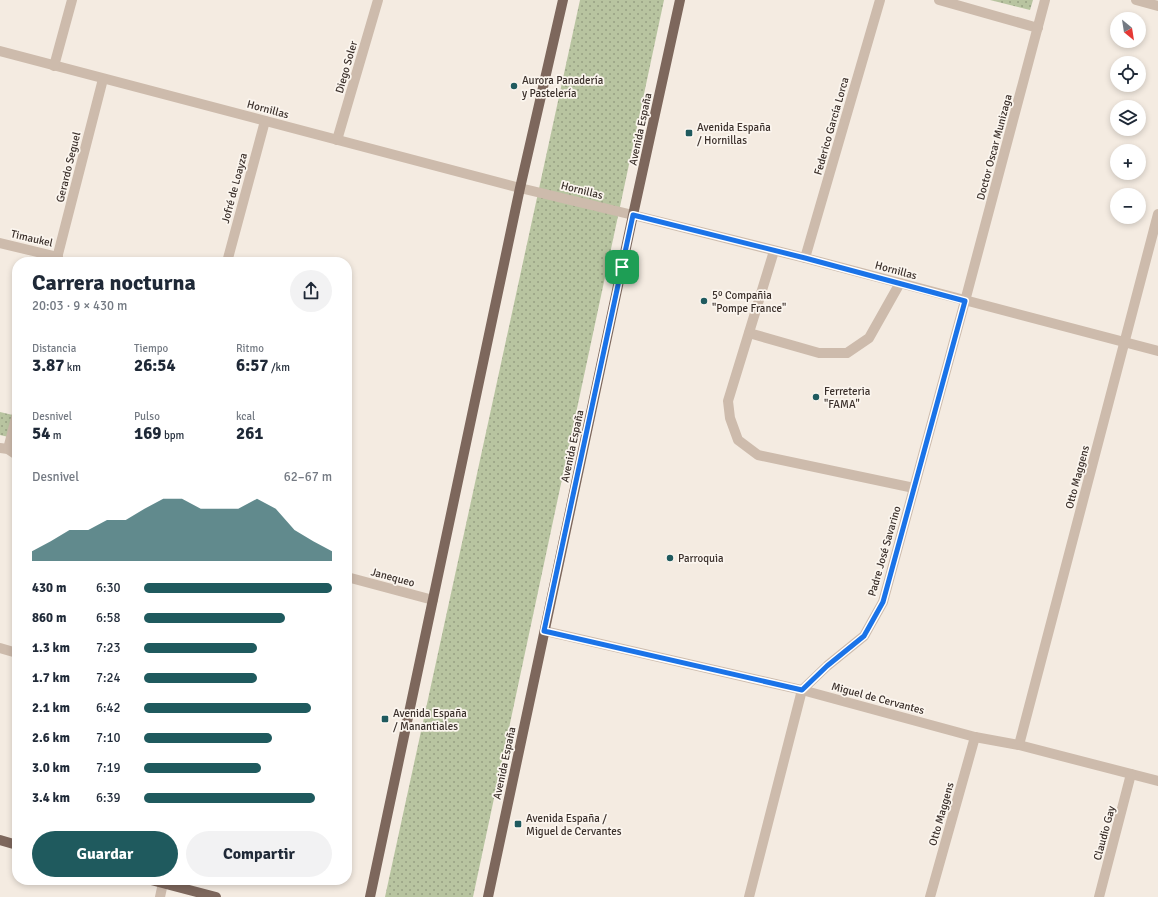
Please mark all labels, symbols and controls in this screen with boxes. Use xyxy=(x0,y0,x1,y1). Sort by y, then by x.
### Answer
north arrow xyxy=(1110,12,1146,48)
map controls xyxy=(1110,12,1146,224)
street label: Diego Soler xyxy=(333,39,360,95)
button: locate xyxy=(1110,56,1146,92)
place label: Aurora Panadería y Pastelería xyxy=(522,74,604,100)
street label: Federico García Lorca xyxy=(811,75,852,177)
marker: Aurora Panadería y Pastelería xyxy=(509,81,519,91)
street label: Avenida España xyxy=(626,91,655,167)
street label: Doctor Oscar Munizaga xyxy=(974,92,1015,201)
street label: Hornillas xyxy=(245,98,290,121)
button: layers xyxy=(1110,100,1146,136)
place label: Avenida España / Hornillas xyxy=(697,121,771,147)
marker: Avenida España / Hornillas xyxy=(684,128,694,138)
street label: Gerardo Seguel xyxy=(53,131,84,204)
button: + xyxy=(1110,144,1146,180)
street label: Jofré de Loayza xyxy=(219,151,250,225)
street label: Hornillas xyxy=(559,179,604,202)
button: − xyxy=(1110,188,1146,224)
street label: Timaukel xyxy=(10,227,54,250)
pin xyxy=(605,250,639,284)
icon: arrive xyxy=(611,256,633,278)
street label: Hornillas xyxy=(873,259,918,282)
text: Carrera nocturna xyxy=(32,269,196,296)
button: share xyxy=(290,270,332,312)
place label: 5º Compañia "Pompe France" xyxy=(712,289,786,315)
marker: 5º Compañia "Pompe France" xyxy=(699,296,709,306)
text: 20:03 · 9 × 430 m xyxy=(32,298,127,314)
text: Distancia xyxy=(32,342,76,355)
text: Tiempo xyxy=(134,342,168,355)
text: Ritmo xyxy=(236,342,264,355)
text: 3.87 xyxy=(32,355,64,376)
text: 26:54 xyxy=(134,355,176,376)
text: 6:57 xyxy=(236,355,269,376)
text: km xyxy=(64,361,81,374)
text: /km xyxy=(269,361,290,374)
place label: Ferreteria "FAMA" xyxy=(824,385,871,411)
marker: Ferreteria "FAMA" xyxy=(811,392,821,402)
street label: Avenida España xyxy=(558,408,587,484)
text: Desnivel xyxy=(32,410,72,423)
text: Pulso xyxy=(134,410,160,423)
text: kcal xyxy=(236,410,255,423)
text: 54 xyxy=(32,423,50,444)
text: 169 xyxy=(134,423,162,444)
text: 261 xyxy=(236,423,264,444)
text: m xyxy=(50,429,62,442)
text: bpm xyxy=(162,429,184,442)
street label: Otto Maggens xyxy=(1063,444,1092,510)
text: Desnivel xyxy=(32,469,79,485)
text: 62–67 m xyxy=(284,469,332,485)
street label: Padre José Savarino xyxy=(865,504,904,598)
place label: Parroquia xyxy=(678,552,724,565)
marker: Parroquia xyxy=(665,553,675,563)
street label: Janequeo xyxy=(370,565,416,590)
text: 430 m xyxy=(32,580,66,596)
text: 6:30 xyxy=(96,580,121,596)
text: 860 m xyxy=(32,610,66,626)
text: 6:58 xyxy=(96,610,121,626)
text: 1.3 km xyxy=(32,640,70,656)
text: 7:23 xyxy=(96,640,121,656)
text: 1.7 km xyxy=(32,670,70,686)
text: 7:24 xyxy=(96,670,121,686)
street label: Miguel de Cervantes xyxy=(830,680,926,717)
text: 2.1 km xyxy=(32,700,70,716)
text: 6:42 xyxy=(96,700,121,716)
place label: Avenida España / Manantiales xyxy=(393,707,467,733)
marker: Avenida España / Manantiales xyxy=(380,714,390,724)
street label: Avenida España xyxy=(490,725,519,801)
text: 2.6 km xyxy=(32,730,70,746)
text: 7:10 xyxy=(96,730,121,746)
text: 3.0 km xyxy=(32,760,70,776)
text: 7:19 xyxy=(96,760,121,776)
street label: Otto Maggens xyxy=(926,781,957,847)
text: 3.4 km xyxy=(32,790,70,806)
text: 6:39 xyxy=(96,790,121,806)
street label: Claudio Gay xyxy=(1091,804,1118,862)
place label: Avenida España / Miguel de Cervantes xyxy=(526,812,622,838)
marker: Avenida España / Miguel de Cervantes xyxy=(513,819,523,829)
button: Guardar xyxy=(32,831,178,877)
button: Compartir xyxy=(186,831,332,877)

